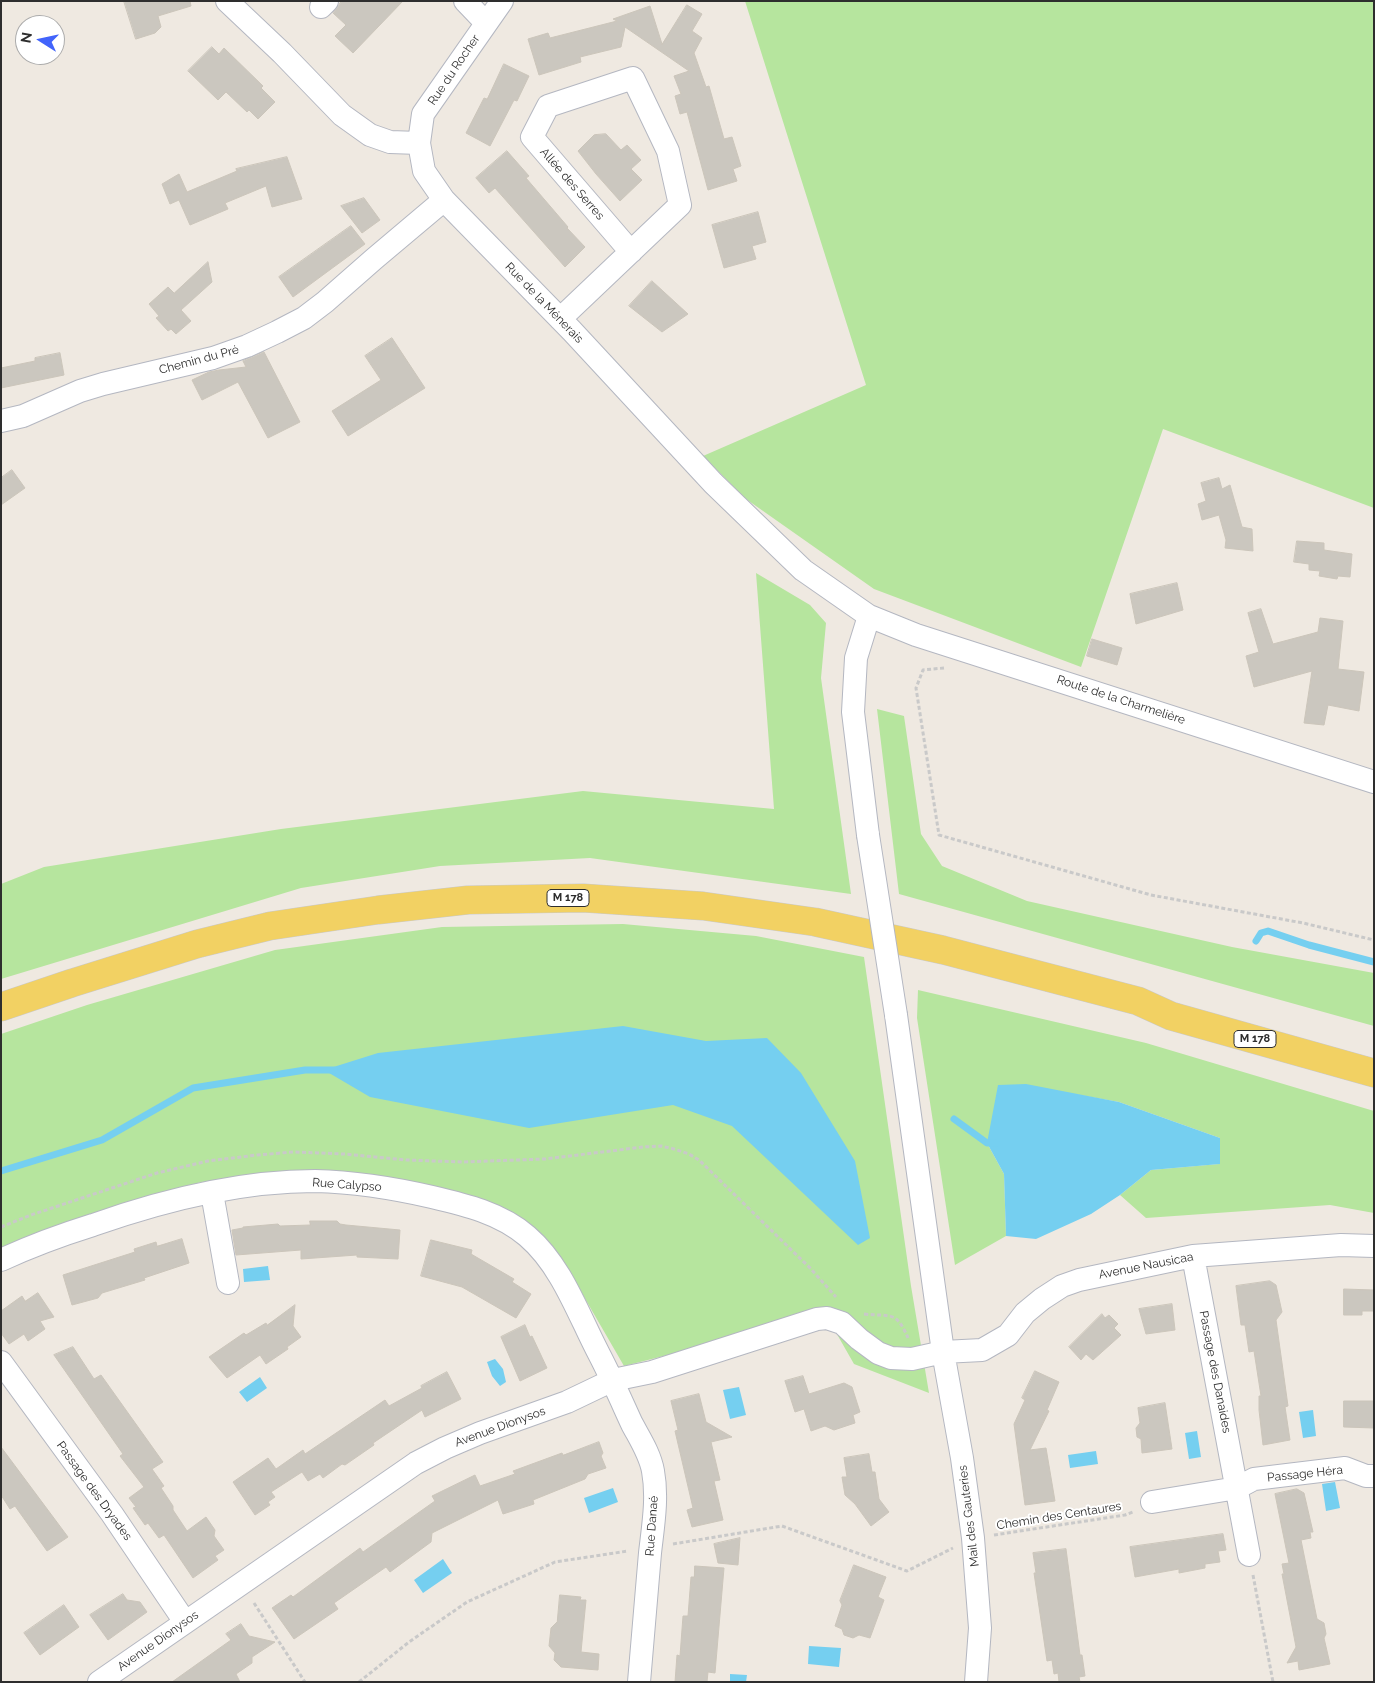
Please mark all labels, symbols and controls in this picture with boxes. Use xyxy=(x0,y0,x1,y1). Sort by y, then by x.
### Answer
north arrow xyxy=(15,15,65,65)
text: N xyxy=(17,31,35,44)
street label: Rue du Rocher xyxy=(425,32,483,108)
street label: Allée des Serres xyxy=(537,145,607,223)
street label: Rue de la Ménerais xyxy=(502,260,586,346)
street label: Chemin du Pré xyxy=(157,342,241,378)
street label: Route de la Charmelière xyxy=(1055,672,1187,728)
road number: M 178 xyxy=(547,890,589,906)
road number: M 178 xyxy=(1234,1030,1276,1048)
street label: Rue Calypso xyxy=(312,1175,382,1195)
street label: Avenue Nausicaa xyxy=(1097,1250,1195,1282)
street label: Passage des Danaides xyxy=(1196,1310,1234,1434)
street label: Avenue Dionysos xyxy=(453,1404,547,1450)
street label: Passage des Dryades xyxy=(53,1439,135,1543)
street label: Passage Héra xyxy=(1266,1463,1344,1485)
street label: Mail des Gauteries xyxy=(956,1464,982,1568)
street label: Rue Danaé xyxy=(643,1495,661,1557)
street label: Chemin des Centaures xyxy=(996,1499,1122,1533)
street label: Avenue Dionysos xyxy=(115,1608,201,1674)

